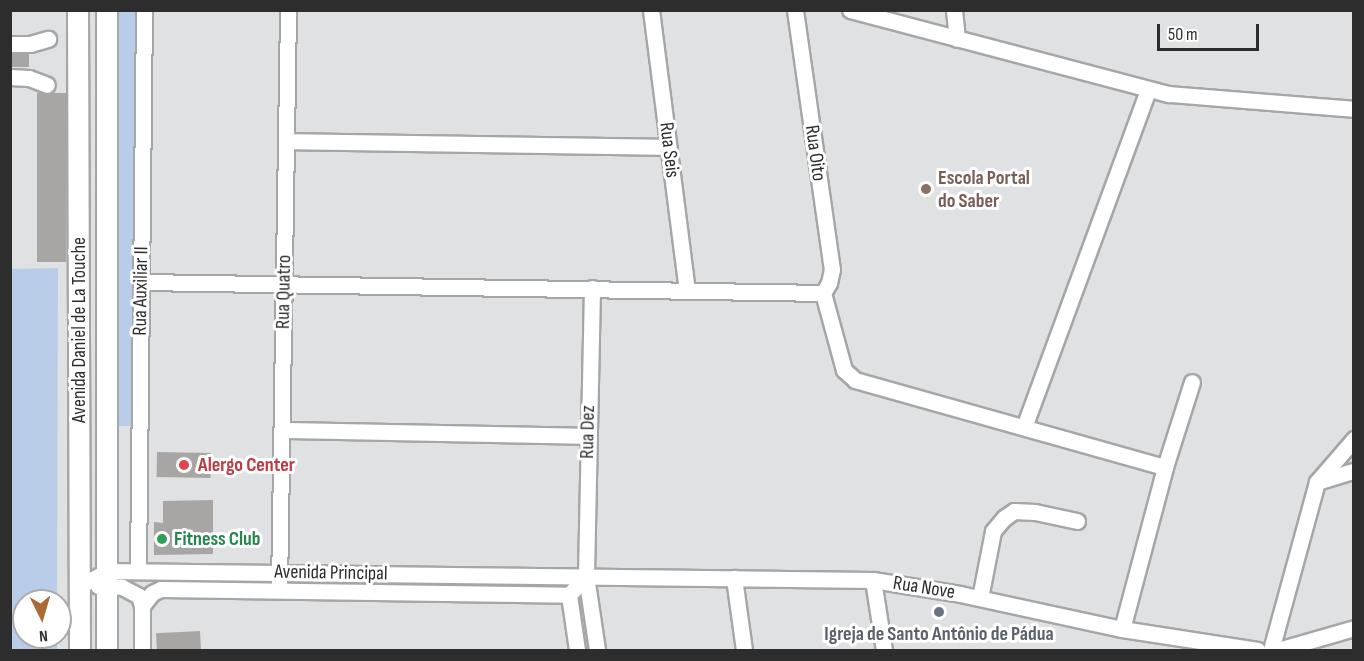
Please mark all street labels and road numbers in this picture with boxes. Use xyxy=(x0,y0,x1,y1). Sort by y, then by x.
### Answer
street label: Rua Seis xyxy=(654,121,684,179)
street label: Rua Oito xyxy=(799,123,831,183)
street label: Avenida Daniel de La Touche xyxy=(67,237,91,423)
street label: Rua Auxiliar II xyxy=(128,246,154,336)
street label: Rua Quatro xyxy=(271,255,297,329)
street label: Rua Dez xyxy=(576,405,600,459)
street label: Avenida Principal xyxy=(274,560,388,586)
street label: Rua Nove xyxy=(891,571,957,605)

